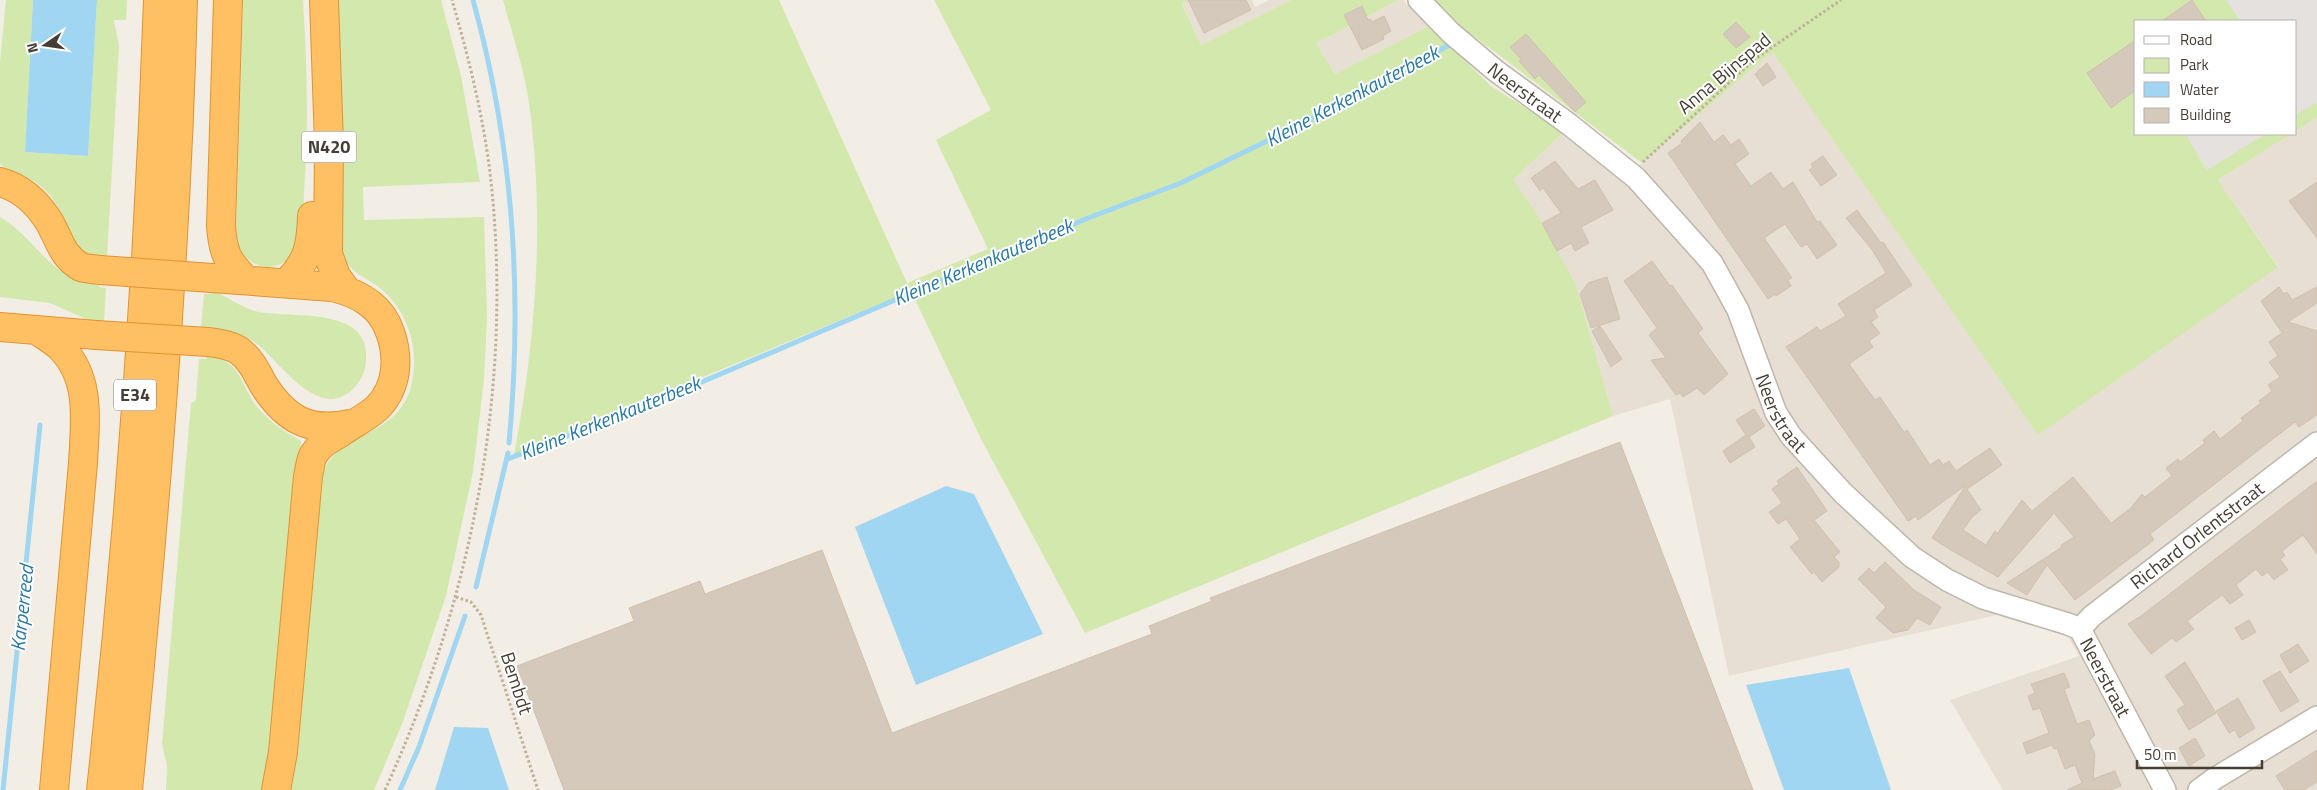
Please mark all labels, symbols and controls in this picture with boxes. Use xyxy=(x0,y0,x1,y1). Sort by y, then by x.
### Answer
north arrow xyxy=(20,20,70,70)
legend xyxy=(2134,20,2297,135)
street label: Anna Bijnspad xyxy=(1671,25,1777,120)
text: Road xyxy=(2180,28,2212,51)
water label: Kleine Kerkenkauterbeek xyxy=(1259,36,1446,155)
text: N xyxy=(21,41,43,55)
text: Park xyxy=(2180,53,2209,76)
street label: Neerstraat xyxy=(1482,55,1569,129)
text: Water xyxy=(2180,78,2219,101)
text: Building xyxy=(2180,103,2231,126)
road number: N420 xyxy=(302,132,356,162)
water label: Kleine Kerkenkauterbeek xyxy=(888,209,1080,313)
water label: Kleine Kerkenkauterbeek xyxy=(515,366,707,468)
street label: Neerstraat xyxy=(1749,370,1814,459)
road number: E34 xyxy=(114,380,156,410)
street label: Richard Orlentstraat xyxy=(2123,474,2270,596)
water label: Karperreed xyxy=(2,561,42,653)
street label: Neerstraat xyxy=(2073,632,2139,722)
street label: Bembdt xyxy=(494,648,541,718)
scale bar xyxy=(2137,738,2262,770)
text: 50 m xyxy=(2144,743,2177,766)

